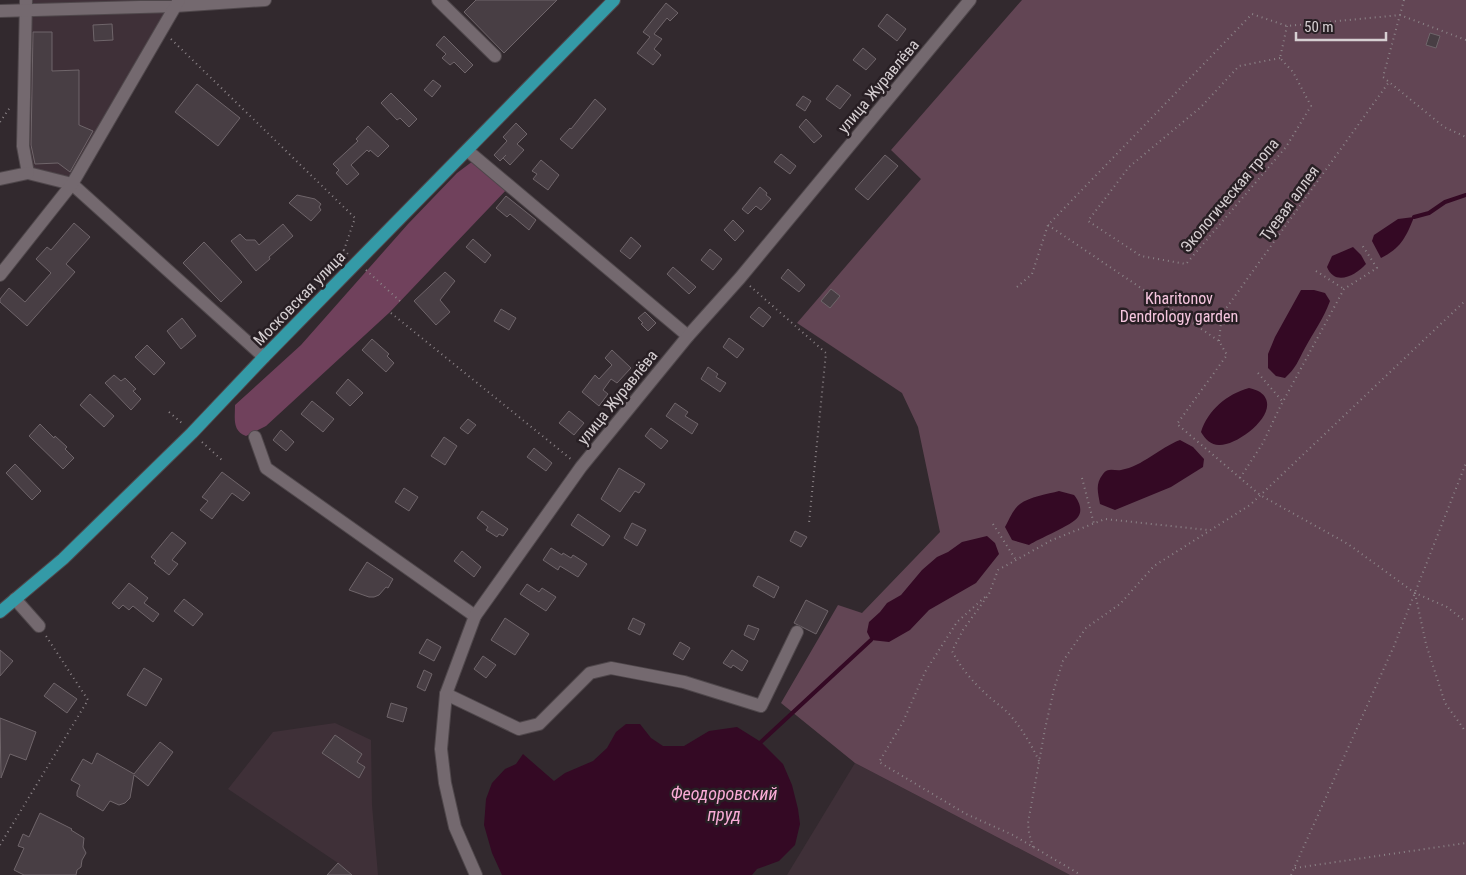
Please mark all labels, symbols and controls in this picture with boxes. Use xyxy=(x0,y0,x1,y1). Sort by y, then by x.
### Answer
scale bar xyxy=(1296,10,1386,42)
text: 50 m xyxy=(1304,18,1334,36)
street label: улица Журавлёва xyxy=(834,36,923,137)
street label: Экологическая тропа xyxy=(1176,134,1283,256)
street label: Туевая аллея xyxy=(1256,162,1323,245)
street label: Московская улица xyxy=(249,247,349,350)
park label: Kharitonov Dendrology garden xyxy=(1120,289,1238,326)
street label: улица Журавлёва xyxy=(573,346,661,449)
water label: Феодоровский пруд xyxy=(671,783,777,825)

